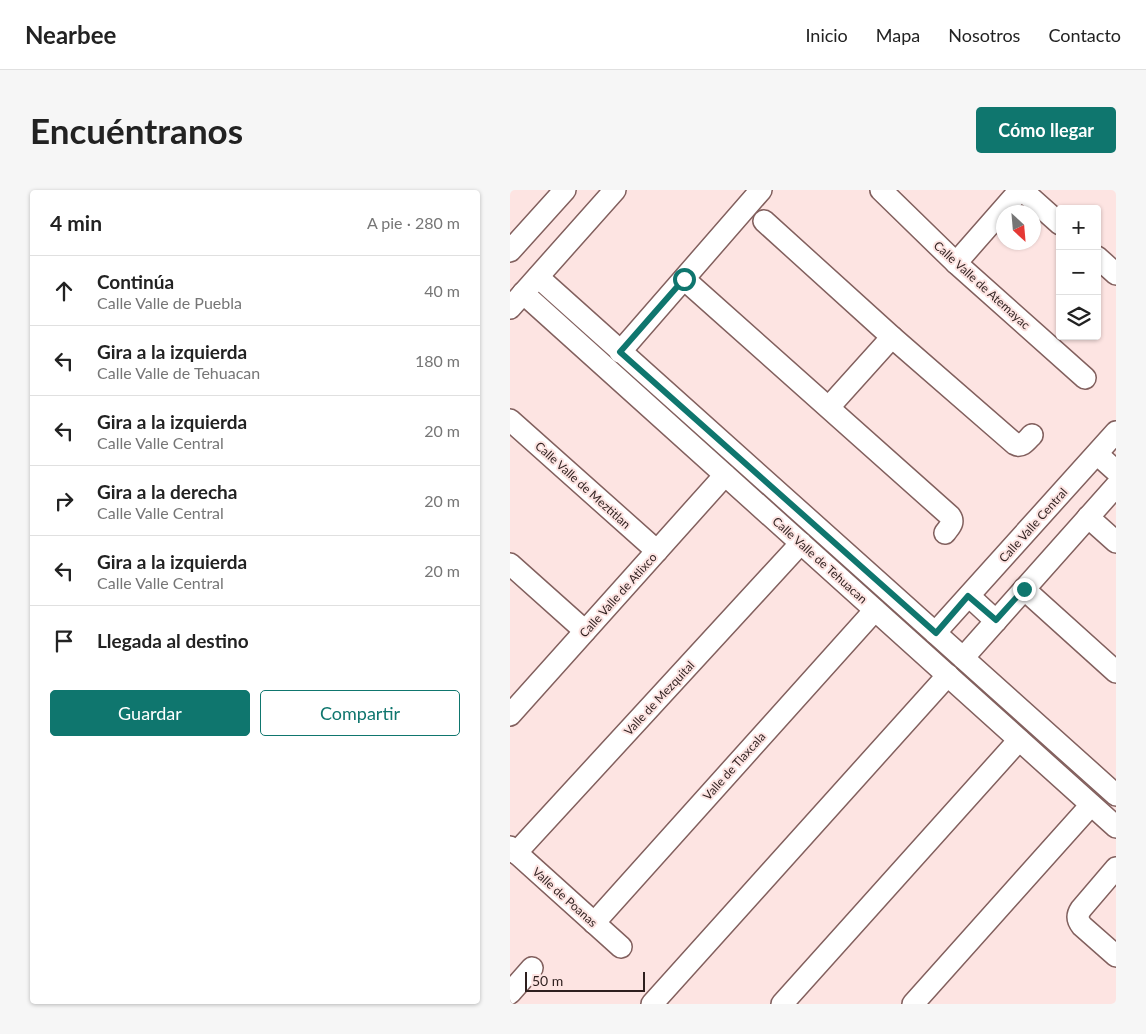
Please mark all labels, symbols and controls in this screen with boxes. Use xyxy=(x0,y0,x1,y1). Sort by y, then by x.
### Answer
text: Nearbee xyxy=(25,20,116,49)
text: Inicio xyxy=(805,24,848,46)
text: Mapa xyxy=(876,24,920,46)
text: Nosotros xyxy=(948,24,1020,46)
text: Contacto xyxy=(1048,24,1121,46)
button: Cómo llegar xyxy=(976,107,1116,153)
text: Encuéntranos xyxy=(30,109,243,151)
north arrow xyxy=(996,205,1041,250)
map controls xyxy=(1056,205,1101,340)
button: + xyxy=(1056,205,1101,250)
text: 4 min xyxy=(50,210,102,235)
text: A pie · 280 m xyxy=(367,213,460,232)
street label: Calle Valle de Atemayac xyxy=(931,238,1033,332)
button: − xyxy=(1056,250,1101,295)
route start xyxy=(673,268,696,291)
text: Continúa xyxy=(97,270,174,293)
icon: ahead xyxy=(50,277,78,305)
text: 40 m xyxy=(424,281,460,300)
text: Calle Valle de Puebla xyxy=(97,293,242,312)
button: layers xyxy=(1056,295,1101,340)
text: Gira a la izquierda xyxy=(97,340,247,363)
icon: left xyxy=(50,347,78,375)
text: 180 m xyxy=(415,351,460,370)
text: Calle Valle de Tehuacan xyxy=(97,363,260,382)
text: Gira a la izquierda xyxy=(97,410,247,433)
icon: left xyxy=(50,417,78,445)
text: 20 m xyxy=(424,421,460,440)
text: Calle Valle Central xyxy=(97,433,224,452)
street label: Calle Valle de Meztitlan xyxy=(532,438,634,532)
text: Gira a la derecha xyxy=(97,480,237,503)
street label: Calle Valle Central xyxy=(996,485,1070,565)
icon: right xyxy=(50,487,78,515)
text: 20 m xyxy=(424,491,460,510)
text: Calle Valle Central xyxy=(97,503,224,522)
street label: Calle Valle de Tehuacan xyxy=(770,513,870,607)
text: Gira a la izquierda xyxy=(97,550,247,573)
street label: Calle Valle de Atlixco xyxy=(576,550,660,640)
icon: left xyxy=(50,557,78,585)
text: 20 m xyxy=(424,561,460,580)
text: Calle Valle Central xyxy=(97,573,224,592)
route end xyxy=(1013,578,1036,601)
icon: arrive xyxy=(50,627,78,655)
text: Llegada al destino xyxy=(97,629,249,652)
street label: Valle de Mezquital xyxy=(621,658,697,738)
button: Guardar xyxy=(50,690,250,736)
button: Compartir xyxy=(260,690,460,736)
street label: Valle de Tlaxcala xyxy=(700,729,768,803)
street label: Valle de Poanas xyxy=(530,864,600,930)
scale bar xyxy=(525,969,645,992)
text: 50 m xyxy=(532,972,563,989)

